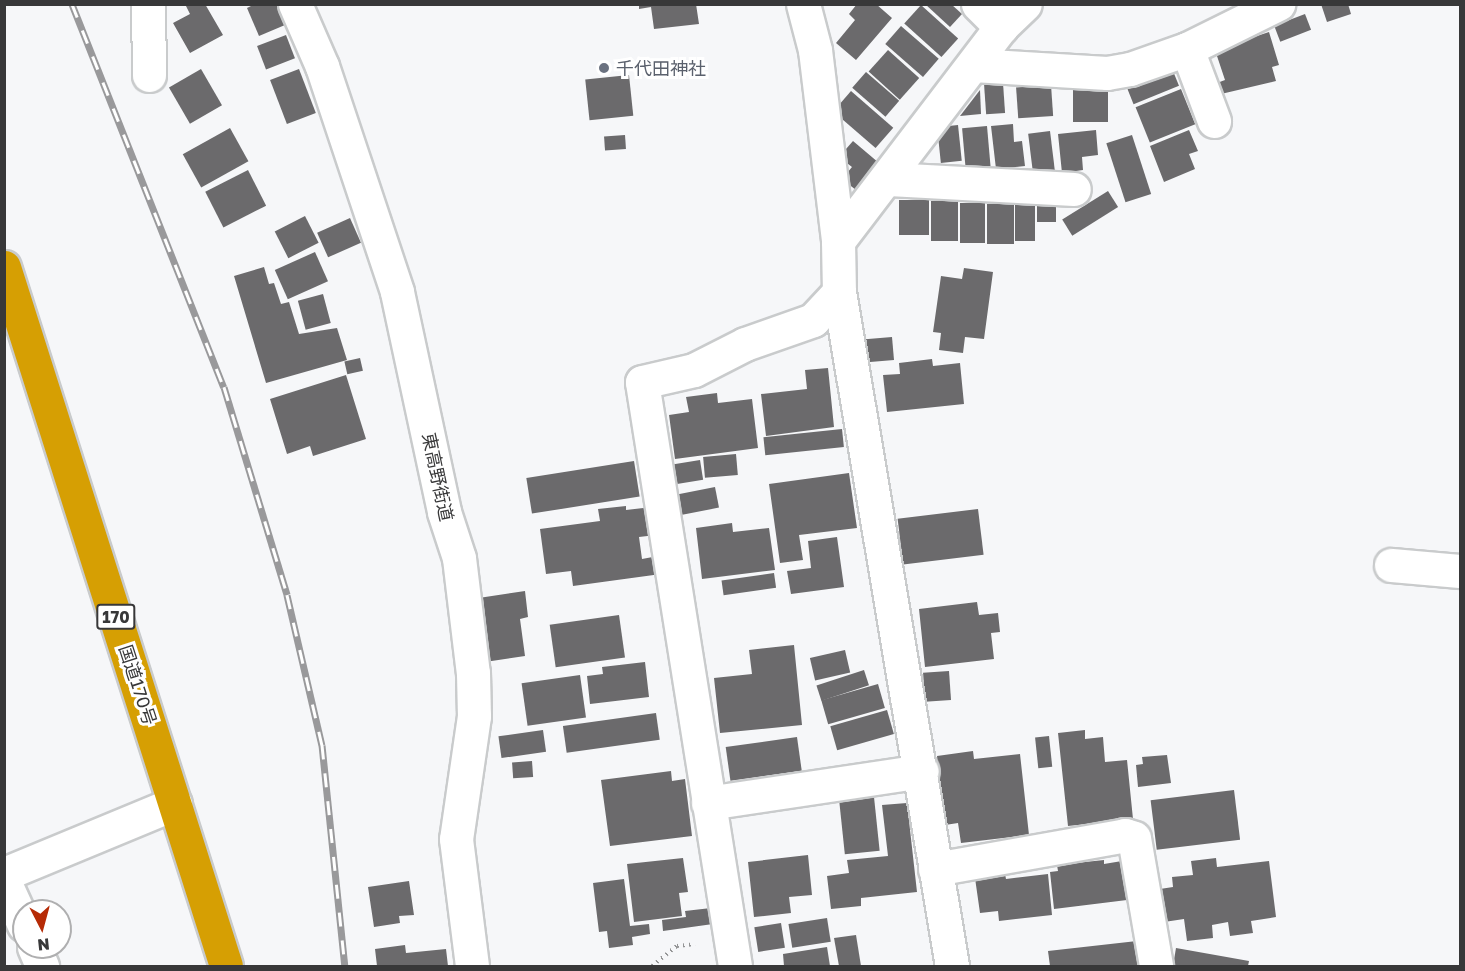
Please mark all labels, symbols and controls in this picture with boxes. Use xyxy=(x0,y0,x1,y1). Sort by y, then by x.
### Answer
place label: 千代田神社 xyxy=(616,57,706,79)
marker: 千代田神社 xyxy=(597,61,611,75)
street label: 東高野街道 xyxy=(418,431,458,523)
road number: 170 xyxy=(95,604,137,630)
street label: 国道170号 xyxy=(115,642,161,728)
north arrow xyxy=(12,899,72,959)
text: N xyxy=(37,934,51,955)

